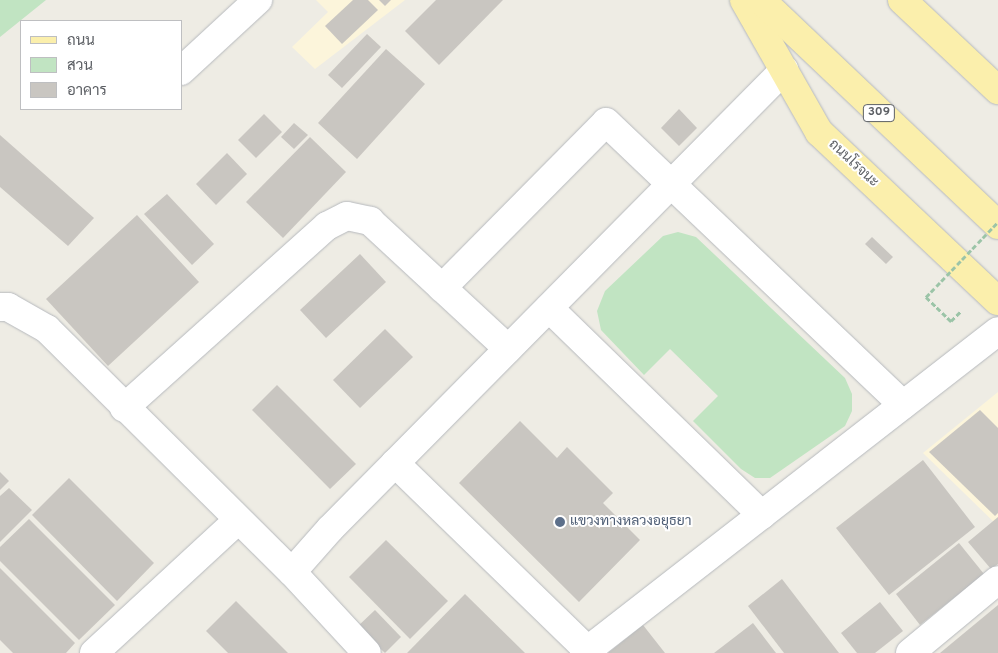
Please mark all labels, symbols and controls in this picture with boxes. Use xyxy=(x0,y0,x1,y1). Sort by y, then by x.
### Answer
legend xyxy=(20,20,182,110)
text: ถนน xyxy=(67,32,95,51)
text: สวน xyxy=(67,57,93,76)
text: อาคาร xyxy=(67,82,107,101)
road number: 309 xyxy=(863,104,895,122)
street label: ถนนโรจนะ xyxy=(825,137,881,191)
place label: แขวงทางหลวงอยุธยา xyxy=(570,514,691,530)
marker: แขวงทางหลวงอยุธยา xyxy=(554,516,566,528)

